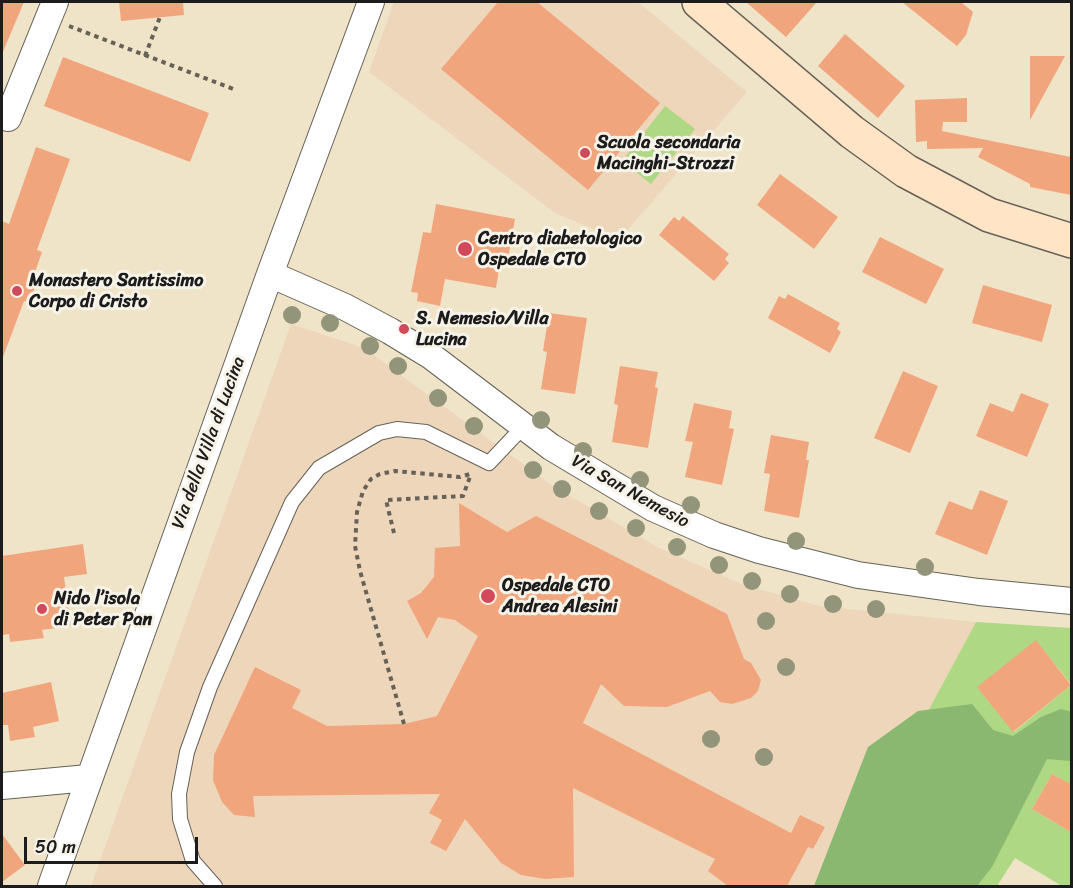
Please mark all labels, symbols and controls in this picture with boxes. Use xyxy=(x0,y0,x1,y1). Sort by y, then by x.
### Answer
place label: Scuola secondaria Macinghi-Strozzi xyxy=(597,132,740,174)
marker: Scuola secondaria Macinghi-Strozzi xyxy=(578,146,592,160)
place label: Centro diabetologico Ospedale CTO xyxy=(478,228,642,270)
marker: Centro diabetologico Ospedale CTO xyxy=(456,240,474,258)
place label: Monastero Santissimo Corpo di Cristo xyxy=(29,270,203,312)
marker: Monastero Santissimo Corpo di Cristo xyxy=(10,284,24,298)
place label: S. Nemesio/Villa Lucina xyxy=(416,308,548,350)
marker: S. Nemesio/Villa Lucina xyxy=(397,322,411,336)
street label: Via della Villa di Lucina xyxy=(168,354,250,532)
street label: Via San Nemesio xyxy=(567,451,693,533)
place label: Ospedale CTO Andrea Alesini xyxy=(502,575,618,618)
marker: Ospedale CTO Andrea Alesini xyxy=(479,587,497,605)
place label: Nido l’isola di Peter Pan xyxy=(54,588,152,630)
marker: Nido l’isola di Peter Pan xyxy=(35,602,49,616)
scale bar xyxy=(27,825,201,863)
text: 50 m xyxy=(35,831,76,863)

